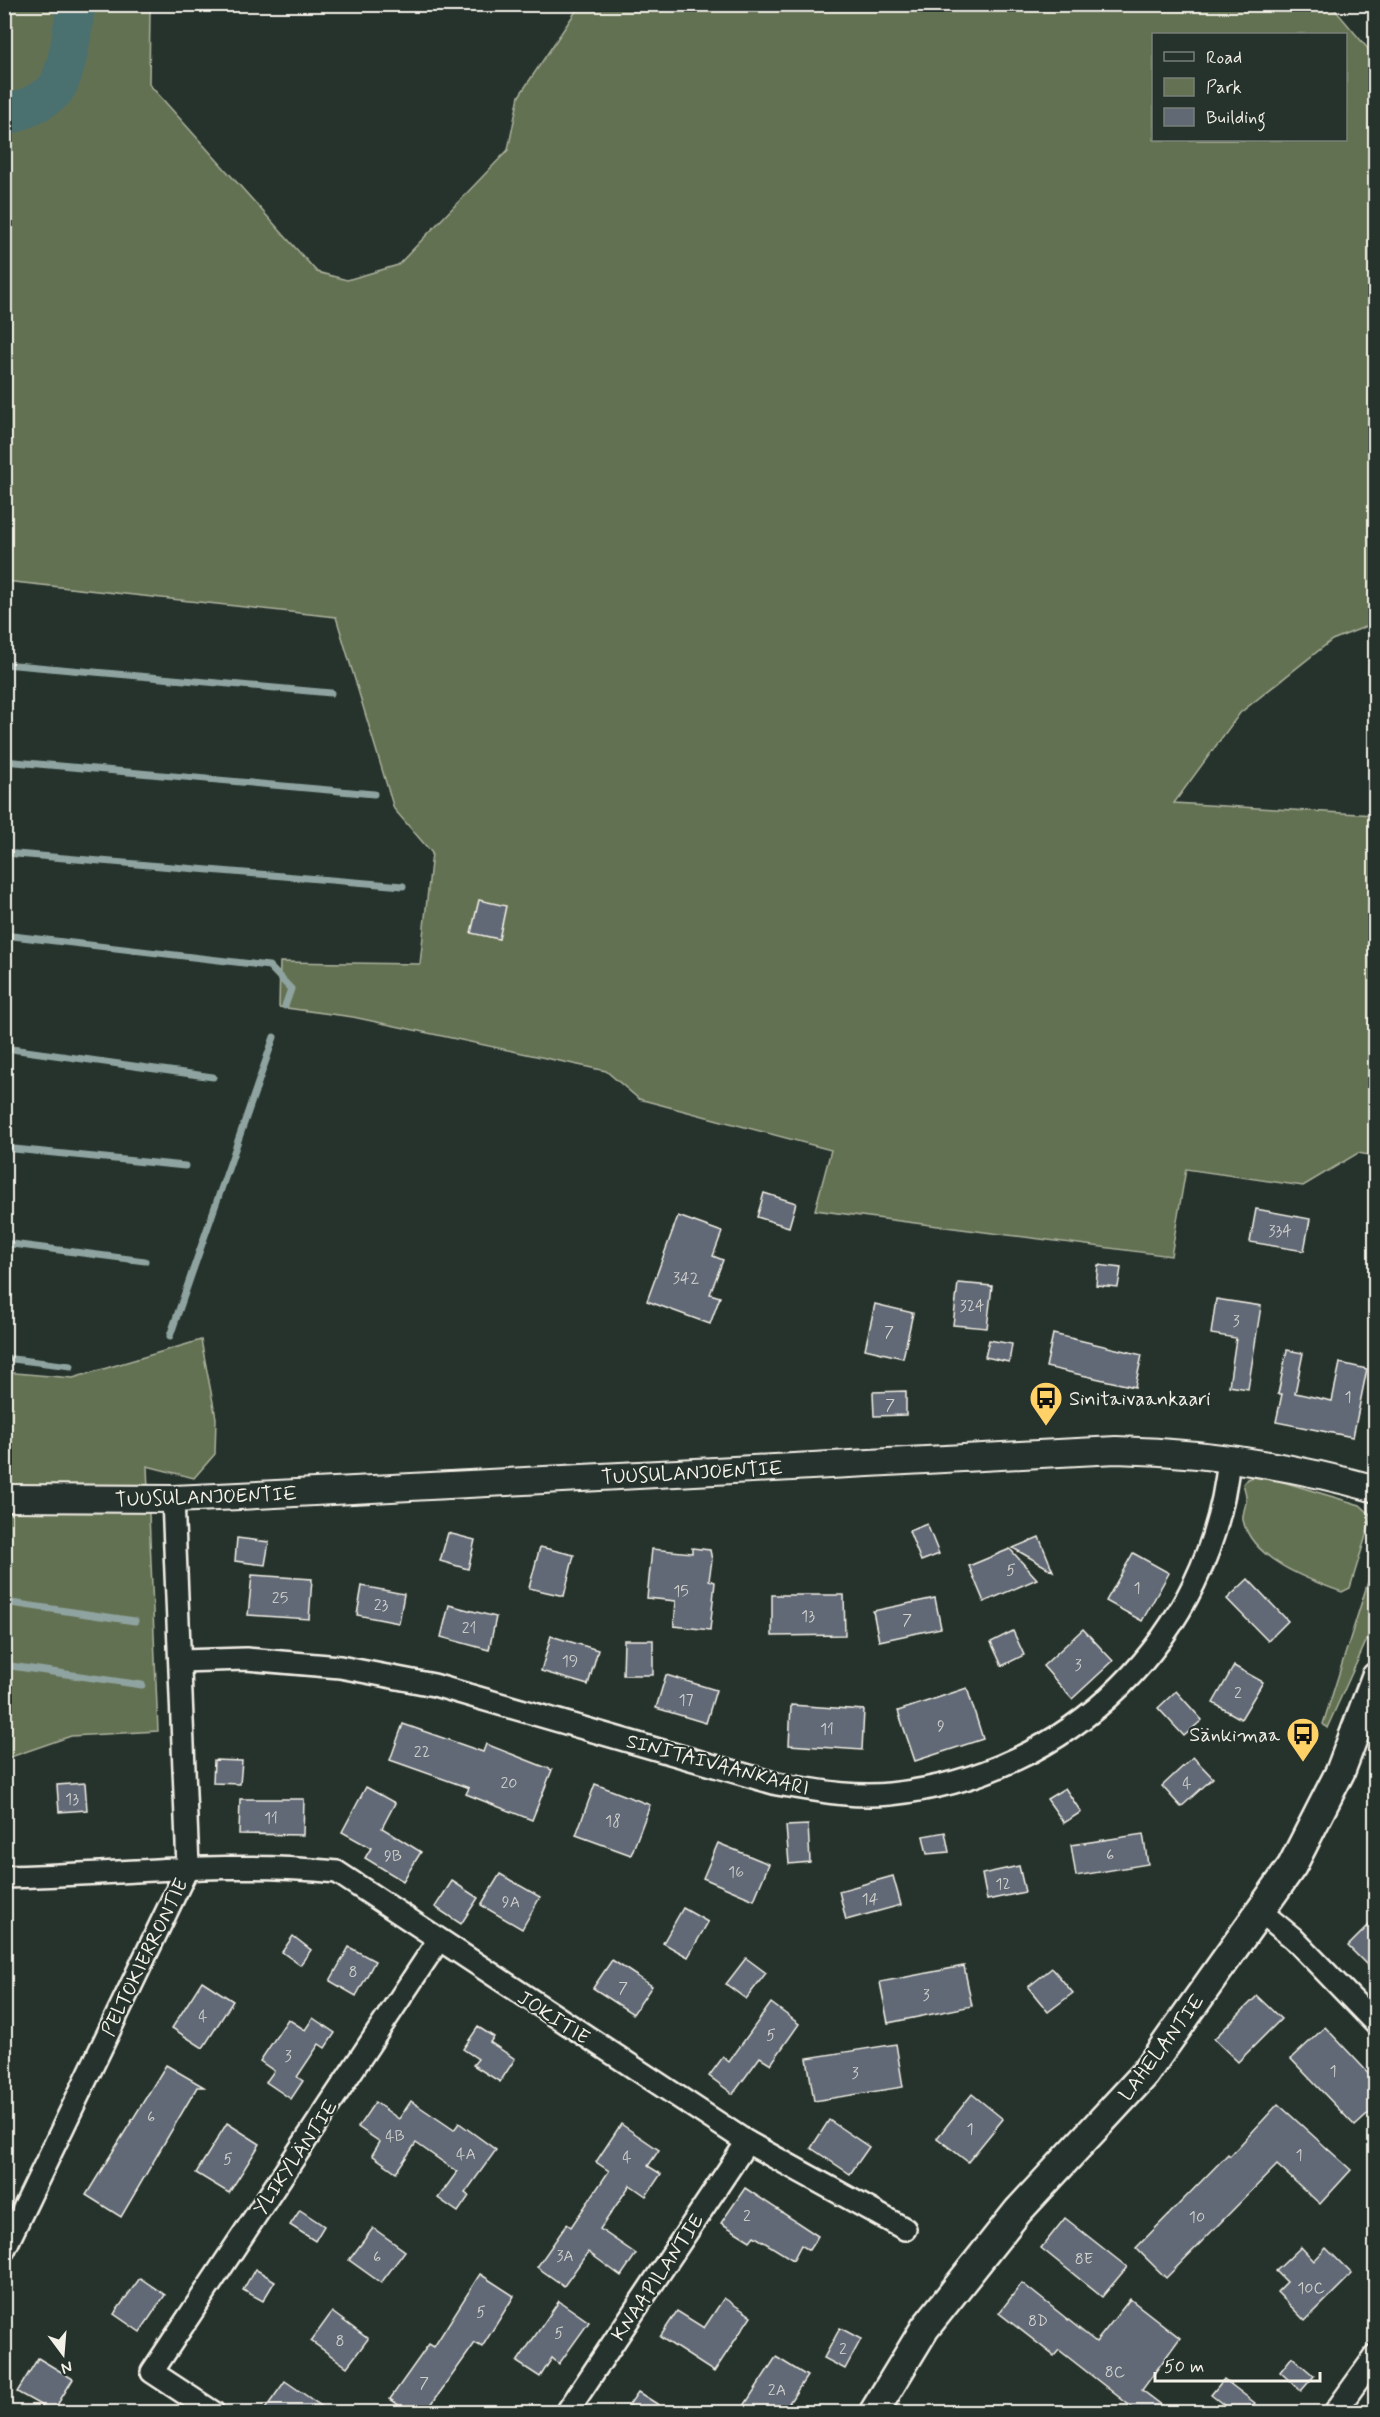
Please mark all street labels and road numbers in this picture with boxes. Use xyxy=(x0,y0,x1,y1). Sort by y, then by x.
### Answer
street label: TUUSULANJOENTIE xyxy=(601,1455,784,1492)
street label: TUUSULANJOENTIE xyxy=(115,1481,297,1514)
street label: SINITAIVAANKAARI xyxy=(623,1728,812,1803)
street label: PELTOKIERRONTIE xyxy=(95,1874,195,2041)
street label: JOKITIE xyxy=(512,1985,595,2052)
street label: LAHELANTIE xyxy=(1113,1989,1211,2107)
street label: YLIKYLÄNTIE xyxy=(248,2095,345,2221)
street label: KNAAPILANTIE xyxy=(606,2209,711,2347)

